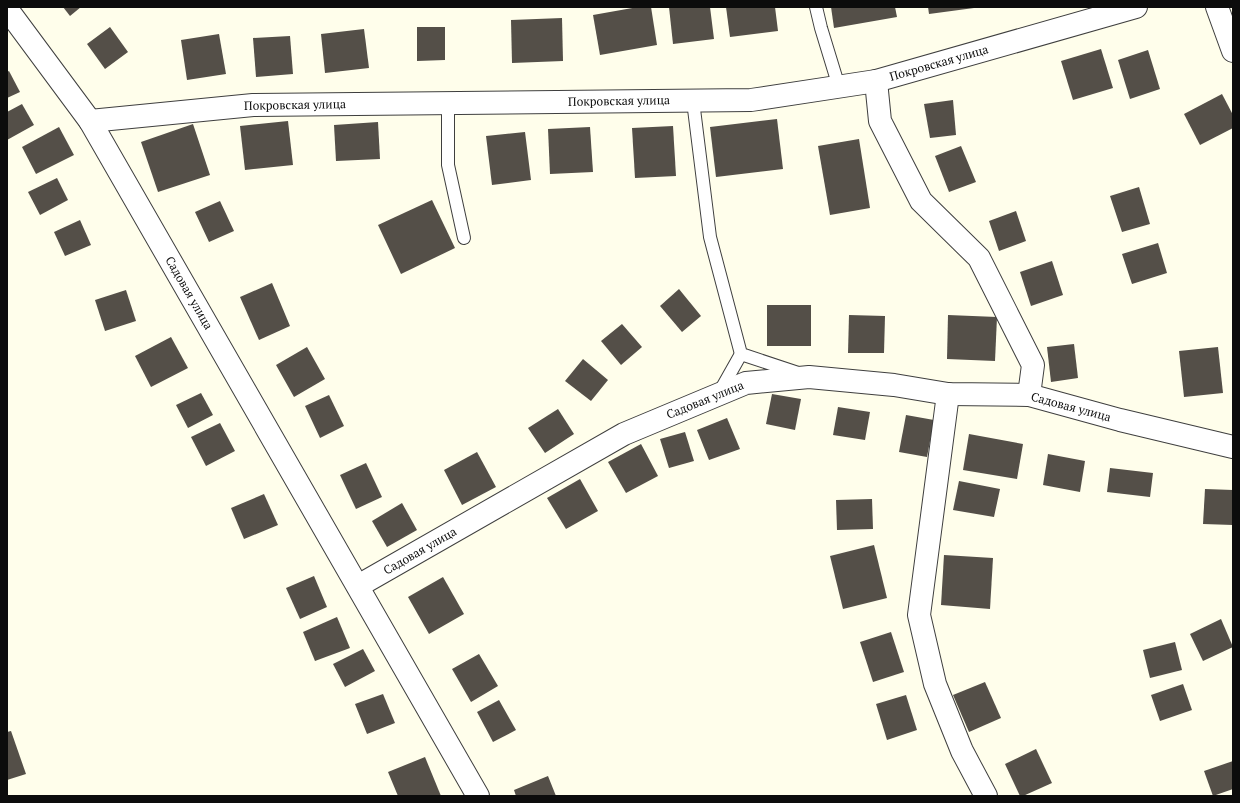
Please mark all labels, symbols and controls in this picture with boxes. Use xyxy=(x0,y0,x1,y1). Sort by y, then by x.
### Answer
street label: Покровская улица xyxy=(888,41,990,84)
street label: Покровская улица xyxy=(568,92,670,109)
street label: Покровская улица xyxy=(244,96,346,113)
street label: Садовая улица xyxy=(162,253,216,332)
street label: Садовая улица xyxy=(664,377,746,422)
street label: Садовая улица xyxy=(1030,389,1113,424)
street label: Садовая улица xyxy=(380,524,459,578)

